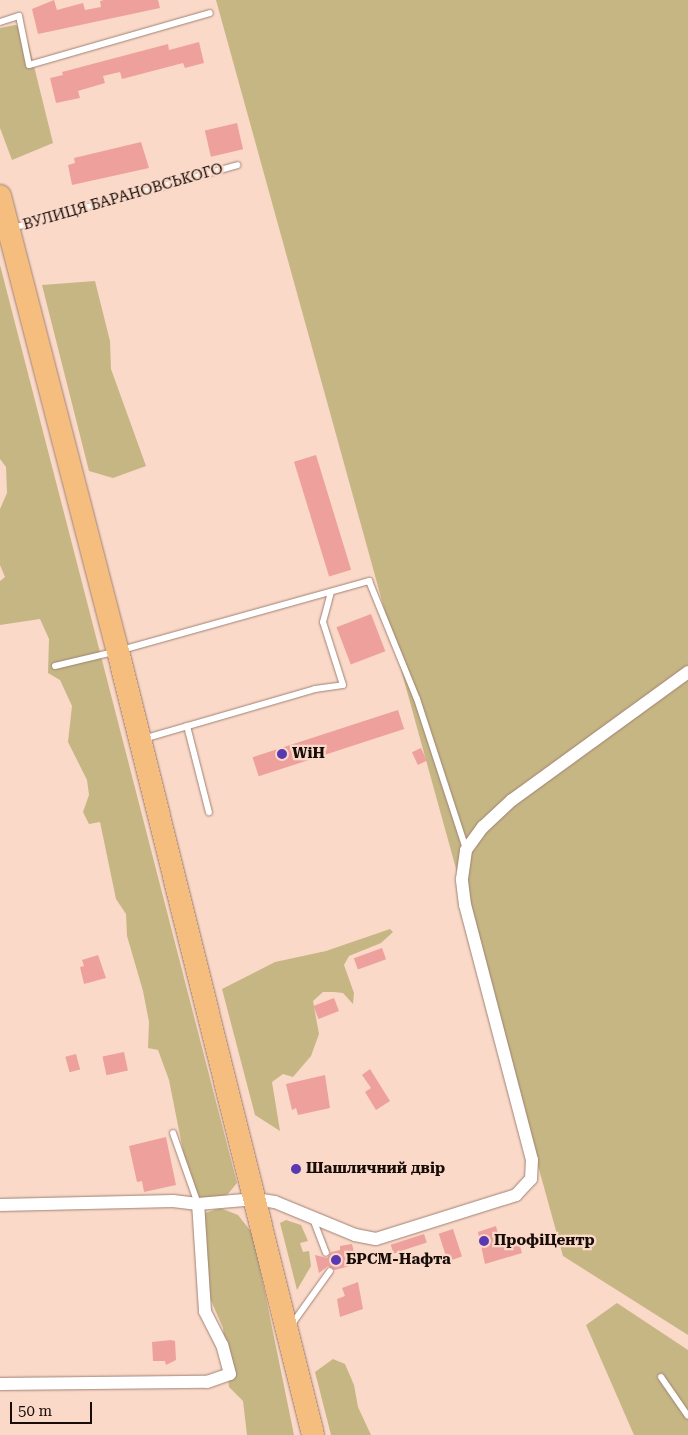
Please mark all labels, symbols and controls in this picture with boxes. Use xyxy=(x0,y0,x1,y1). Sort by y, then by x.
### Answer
street label: ВУЛИЦЯ БАРАНОВСЬКОГО xyxy=(21,160,225,234)
place label: WiH xyxy=(292,745,325,763)
marker: WiH xyxy=(276,748,288,760)
place label: Шашличний двір xyxy=(306,1160,445,1178)
marker: Шашличний двір xyxy=(290,1163,302,1175)
place label: ПрофіЦентр xyxy=(494,1232,595,1250)
marker: ПрофіЦентр xyxy=(478,1235,490,1247)
place label: БРСМ-Нафта xyxy=(346,1251,451,1269)
marker: БРСМ-Нафта xyxy=(330,1254,342,1266)
scale bar xyxy=(12,1392,95,1424)
text: 50 m xyxy=(18,1402,52,1420)

